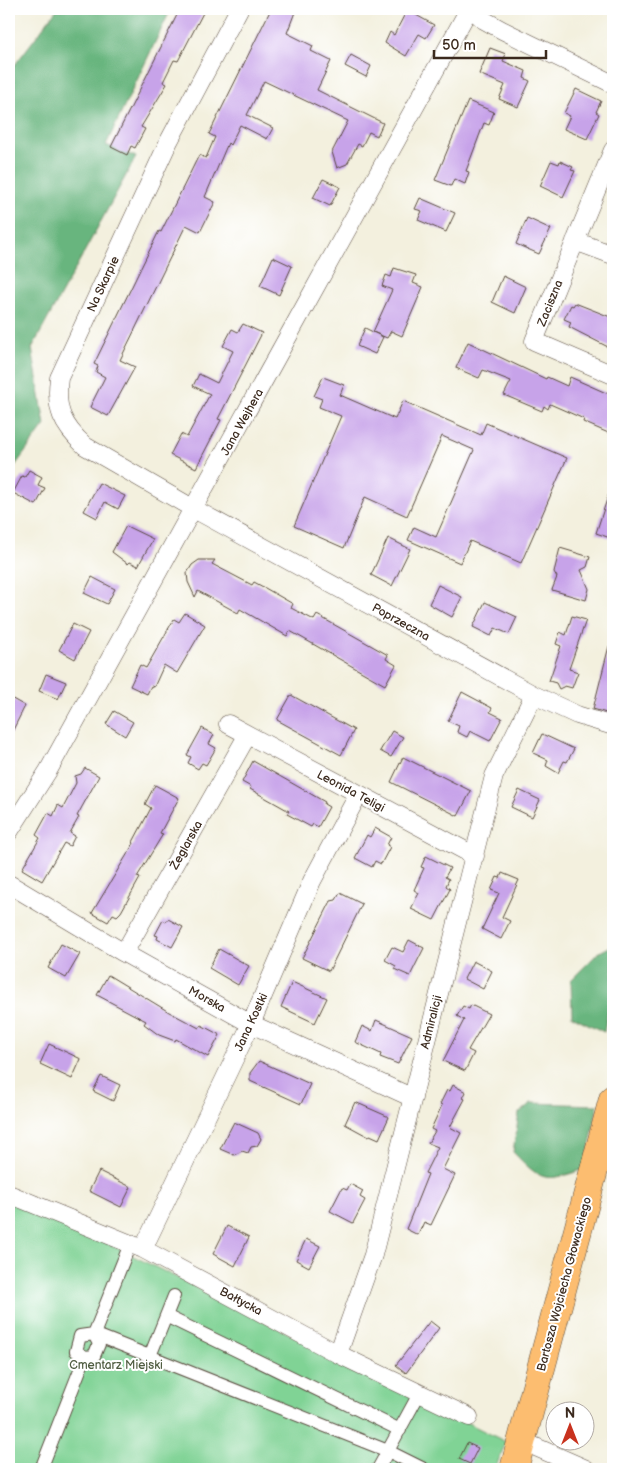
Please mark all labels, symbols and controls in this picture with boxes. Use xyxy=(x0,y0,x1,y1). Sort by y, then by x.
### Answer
scale bar xyxy=(434,28,547,60)
text: 50 m xyxy=(442,36,476,55)
street label: Na Skarpie xyxy=(84,254,123,314)
street label: Zaciszna xyxy=(534,278,567,329)
street label: Jana Wejhera xyxy=(218,386,267,458)
street label: Poprzeczna xyxy=(369,600,432,645)
street label: Leonida Teligi xyxy=(314,767,388,816)
street label: Żeglarska xyxy=(166,818,206,873)
street label: Morska xyxy=(186,983,228,1016)
street label: Jana Kostki xyxy=(231,991,272,1054)
street label: Admiralicji xyxy=(418,993,445,1051)
street label: Bartosza Wojciecha Głowackiego xyxy=(534,1195,595,1373)
street label: Bałtycka xyxy=(217,1284,265,1319)
park label: Cmentarz Miejski xyxy=(69,1358,163,1373)
north arrow xyxy=(544,1400,594,1450)
text: N xyxy=(565,1405,575,1422)

